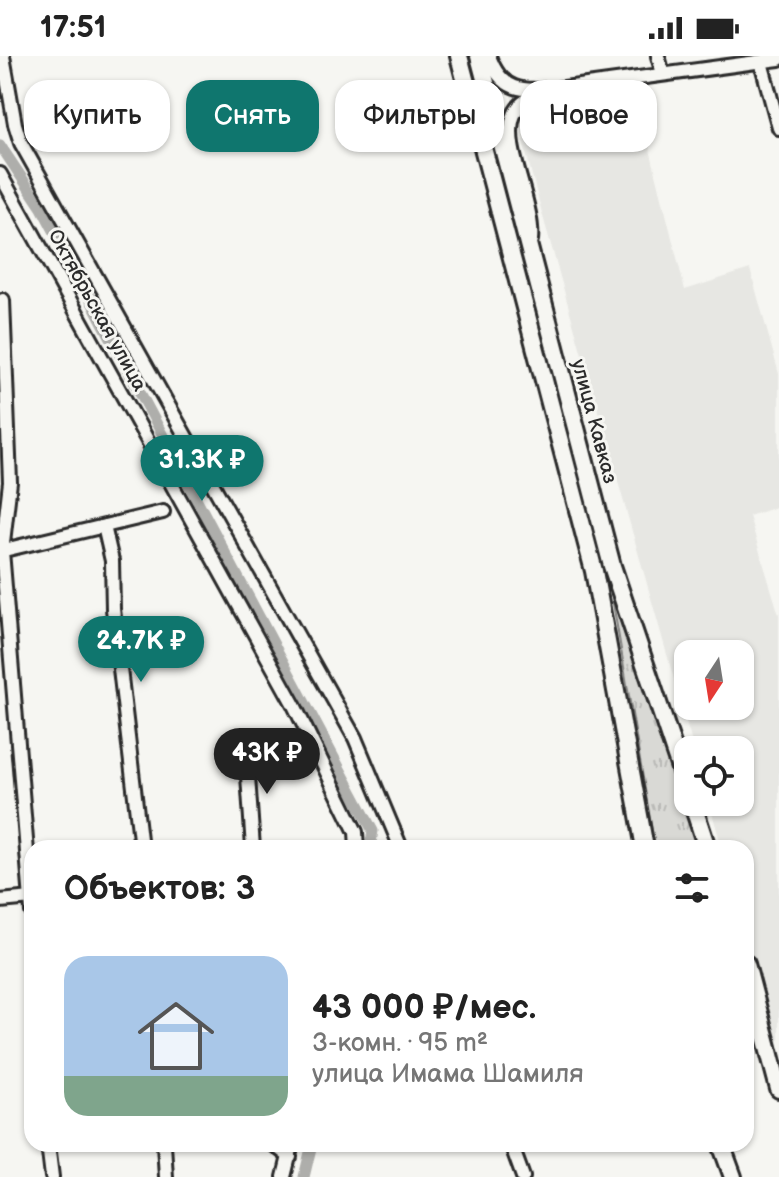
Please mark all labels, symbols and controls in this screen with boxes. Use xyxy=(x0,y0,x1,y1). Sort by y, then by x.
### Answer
text: 17:51 xyxy=(40,10,106,46)
chip: Купить xyxy=(24,80,170,152)
chip: Снять xyxy=(186,80,319,152)
chip: Фильтры xyxy=(335,80,504,152)
chip: Новое xyxy=(520,80,657,152)
street label: Октябрьская улица xyxy=(43,225,152,396)
street label: улица Кавказ xyxy=(566,356,622,486)
pin: 31.3K ₽ xyxy=(128,435,276,503)
text: 31.3K ₽ xyxy=(159,445,245,476)
pin: 24.7K ₽ xyxy=(67,616,215,684)
text: 24.7K ₽ xyxy=(96,626,186,657)
north arrow xyxy=(674,640,754,720)
map controls xyxy=(674,640,754,816)
pin: 43K ₽ xyxy=(211,728,323,796)
button: locate xyxy=(674,736,754,816)
text: 43K ₽ xyxy=(232,738,302,769)
icon: filters xyxy=(670,866,714,910)
text: Объектов: 3 xyxy=(64,868,255,909)
text: 43 000 ₽/мес. xyxy=(312,987,536,1028)
icon: home xyxy=(128,988,224,1084)
text: 3-комн. · 95 m² xyxy=(312,1028,488,1059)
text: улица Имама Шамиля xyxy=(312,1059,584,1090)

